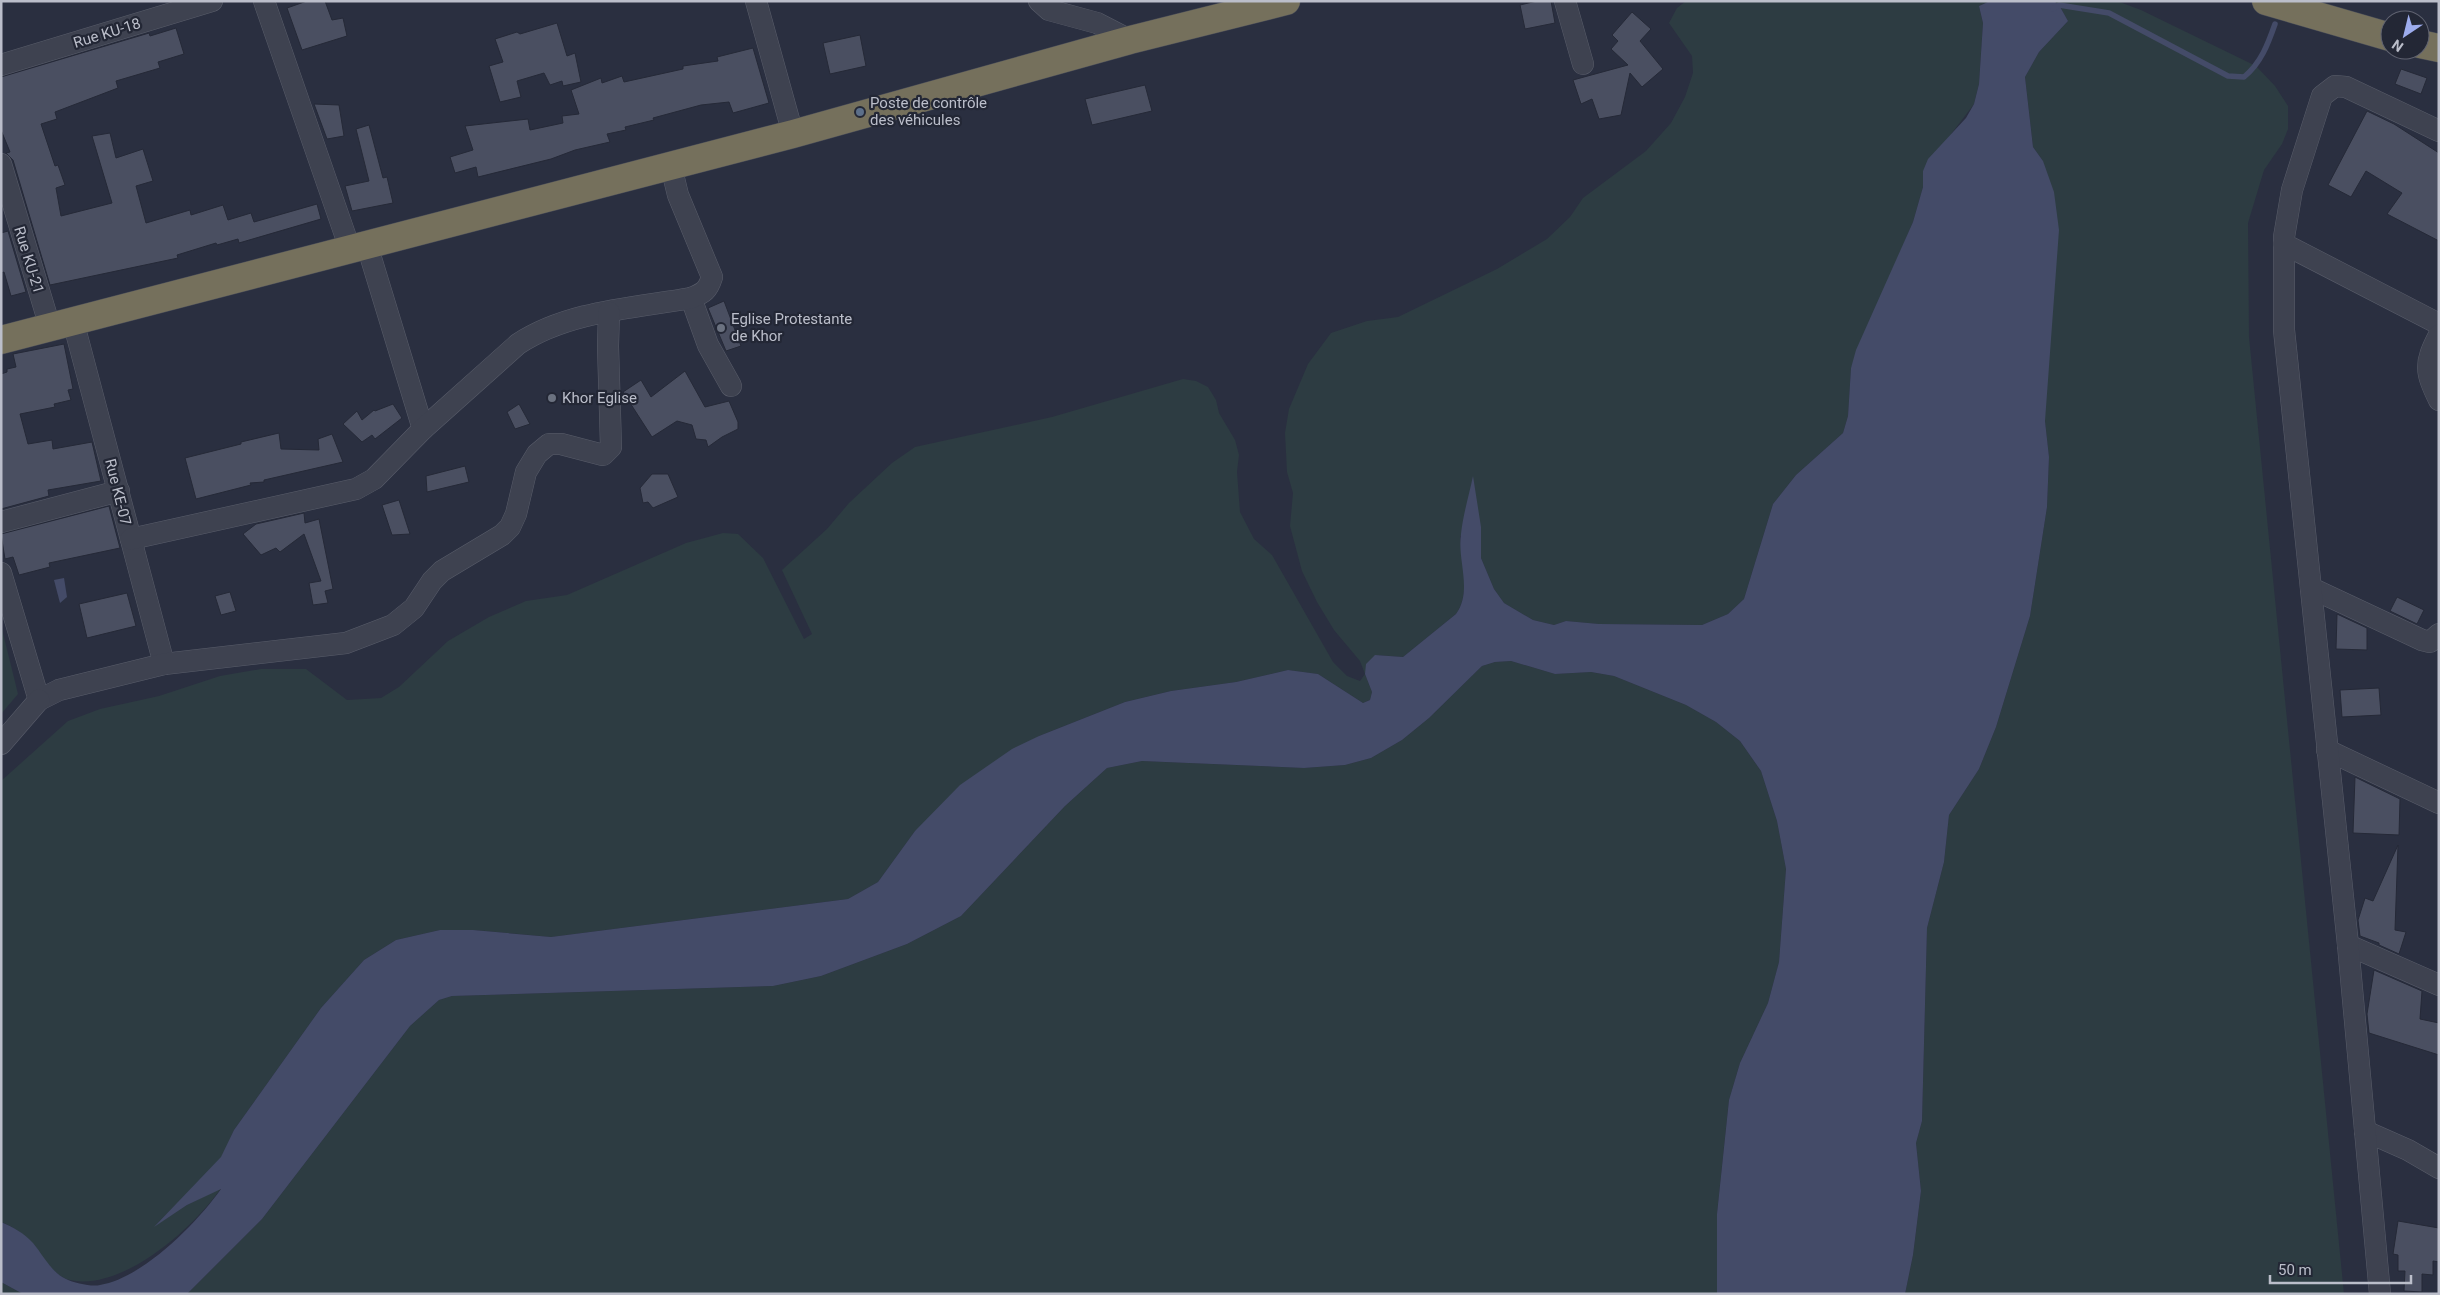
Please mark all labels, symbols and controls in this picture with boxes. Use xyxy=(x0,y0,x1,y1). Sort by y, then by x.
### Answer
north arrow xyxy=(2380,10,2430,60)
street label: Rue KU-18 xyxy=(71,14,143,52)
text: N xyxy=(2389,36,2406,55)
place label: Poste de contrôle des véhicules xyxy=(870,94,987,129)
marker: Poste de contrôle des véhicules xyxy=(854,106,866,118)
street label: Rue KU-21 xyxy=(10,224,48,296)
place label: Eglise Protestante de Khor xyxy=(731,310,852,345)
marker: Eglise Protestante de Khor xyxy=(715,322,727,334)
place label: Khor Eglise xyxy=(562,389,637,407)
marker: Khor Eglise xyxy=(546,392,558,404)
street label: Rue KE-07 xyxy=(101,457,135,527)
scale bar xyxy=(2270,1252,2411,1284)
text: 50 m xyxy=(2278,1261,2312,1279)

